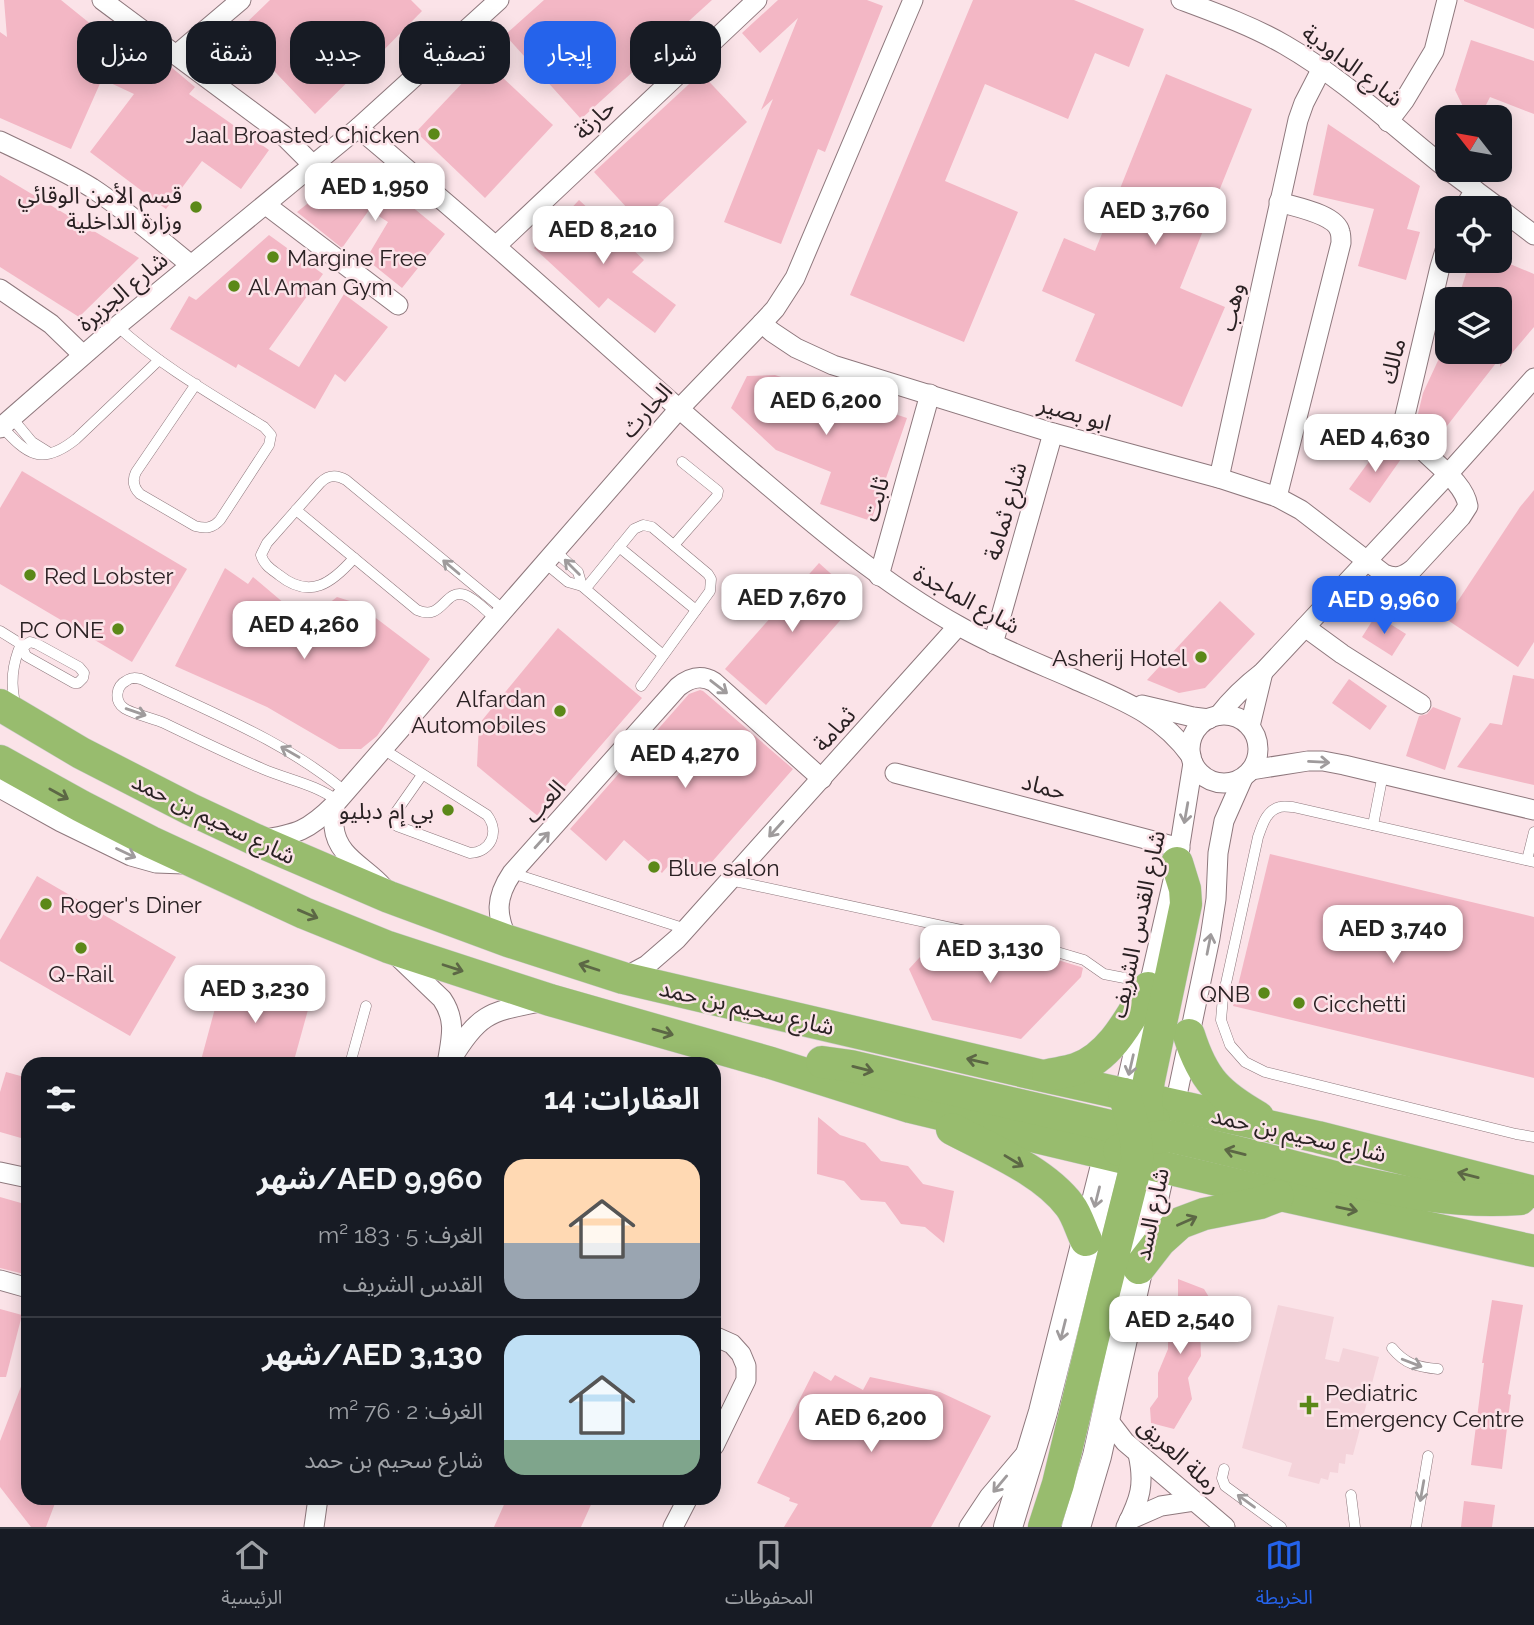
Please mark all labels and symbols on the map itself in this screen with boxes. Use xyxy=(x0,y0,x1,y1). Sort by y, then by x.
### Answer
street label: شارع الداودية xyxy=(1295,18,1409,115)
street label: حارثة xyxy=(568,93,621,145)
north arrow xyxy=(1435,105,1512,182)
place label: Jaal Broasted Chicken xyxy=(186,121,420,148)
marker: Jaal Broasted Chicken xyxy=(426,126,442,142)
pin: AED 1,950 xyxy=(295,164,455,223)
place label: قسم الأمن الوقائي وزارة الداخلية xyxy=(17,181,182,235)
pin: AED 3,760 xyxy=(1075,188,1235,247)
marker: قسم الأمن الوقائي وزارة الداخلية xyxy=(188,199,204,215)
pin: AED 8,210 xyxy=(523,206,683,266)
place label: Margine Free xyxy=(287,244,427,271)
street label: شارع الجزيرة xyxy=(71,245,175,340)
marker: Margine Free xyxy=(265,249,281,265)
place label: Al Aman Gym xyxy=(248,273,393,300)
marker: Al Aman Gym xyxy=(226,278,242,294)
street label: وهب xyxy=(1213,280,1250,334)
street label: مالك xyxy=(1373,335,1411,387)
street label: الحارث xyxy=(615,377,678,444)
pin: AED 6,200 xyxy=(746,378,906,437)
street label: ابو بصير xyxy=(1034,390,1114,437)
pin: AED 4,630 xyxy=(1295,414,1455,474)
street label: شارع ثمامة xyxy=(978,459,1036,564)
street label: ثابت xyxy=(856,473,894,524)
one-way arrow xyxy=(563,558,580,575)
one-way arrow xyxy=(442,559,460,575)
street label: شارع الماجدة xyxy=(907,559,1025,643)
place label: Red Lobster xyxy=(44,562,174,589)
marker: Red Lobster xyxy=(22,567,38,583)
pin: AED 7,670 xyxy=(712,574,872,634)
pin: AED 9,960 xyxy=(1304,576,1464,636)
pin: AED 4,260 xyxy=(224,602,384,661)
place label: PC ONE xyxy=(19,616,104,643)
marker: PC ONE xyxy=(110,621,126,637)
place label: Asherij Hotel xyxy=(1052,644,1188,671)
marker: Asherij Hotel xyxy=(1193,649,1209,665)
one-way arrow xyxy=(709,679,728,694)
place label: Alfardan Automobiles xyxy=(411,685,546,738)
street label: ثمامة xyxy=(807,701,861,757)
marker: Alfardan Automobiles xyxy=(552,703,568,719)
one-way arrow xyxy=(124,707,146,719)
pin: AED 4,270 xyxy=(605,730,765,790)
one-way arrow xyxy=(281,745,301,759)
one-way arrow xyxy=(1307,756,1330,769)
street label: شارع سحيم بن حمد xyxy=(126,767,300,873)
street label: حماد xyxy=(1019,767,1069,805)
street label: العب xyxy=(518,774,570,828)
one-way arrow xyxy=(49,787,69,801)
place label: بي إم دبليو xyxy=(339,797,434,829)
one-way arrow xyxy=(1179,801,1192,824)
marker: بي إم دبليو xyxy=(440,802,456,818)
one-way arrow xyxy=(768,820,784,838)
street label: شارع القدس الشريف xyxy=(1104,828,1174,1021)
one-way arrow xyxy=(533,832,549,850)
one-way arrow xyxy=(115,847,136,860)
place label: Blue salon xyxy=(668,854,780,881)
marker: Blue salon xyxy=(646,859,662,875)
place label: Roger's Diner xyxy=(60,891,202,918)
marker: Roger's Diner xyxy=(38,896,54,912)
pin: AED 3,740 xyxy=(1313,906,1473,965)
one-way arrow xyxy=(296,908,318,921)
pin: AED 3,130 xyxy=(910,926,1070,985)
one-way arrow xyxy=(1202,933,1216,956)
marker: Q-Rail xyxy=(73,940,89,956)
place label: Q-Rail xyxy=(48,960,115,987)
one-way arrow xyxy=(578,960,600,973)
one-way arrow xyxy=(441,963,463,975)
pin: AED 3,230 xyxy=(175,965,335,1025)
street label: شارع سحيم بن حمد xyxy=(656,974,837,1044)
place label: QNB xyxy=(1200,980,1250,1007)
marker: QNB xyxy=(1256,985,1272,1001)
place label: Cicchetti xyxy=(1313,990,1406,1017)
marker: Cicchetti xyxy=(1291,995,1307,1011)
one-way arrow xyxy=(651,1026,673,1039)
one-way arrow xyxy=(966,1053,989,1067)
one-way arrow xyxy=(1124,1053,1137,1076)
one-way arrow xyxy=(851,1063,874,1076)
street label: شارع سحيم بن حمد xyxy=(1208,1101,1389,1171)
one-way arrow xyxy=(1224,1145,1247,1158)
one-way arrow xyxy=(1004,1155,1024,1169)
street label: شارع السد xyxy=(1128,1165,1178,1264)
one-way arrow xyxy=(1457,1168,1480,1181)
one-way arrow xyxy=(1090,1185,1103,1208)
one-way arrow xyxy=(1335,1203,1358,1217)
one-way arrow xyxy=(1176,1214,1197,1227)
pin: AED 2,540 xyxy=(1100,1296,1260,1356)
one-way arrow xyxy=(1056,1319,1069,1341)
one-way arrow xyxy=(1401,1358,1423,1370)
place label: Pediatric Emergency Centre xyxy=(1325,1379,1524,1432)
pin: AED 6,200 xyxy=(791,1394,951,1454)
marker: Pediatric Emergency Centre xyxy=(1299,1395,1319,1415)
street label: رملة العريق xyxy=(1133,1411,1227,1500)
one-way arrow xyxy=(992,1475,1008,1493)
one-way arrow xyxy=(1415,1479,1428,1502)
one-way arrow xyxy=(1237,1494,1256,1508)

